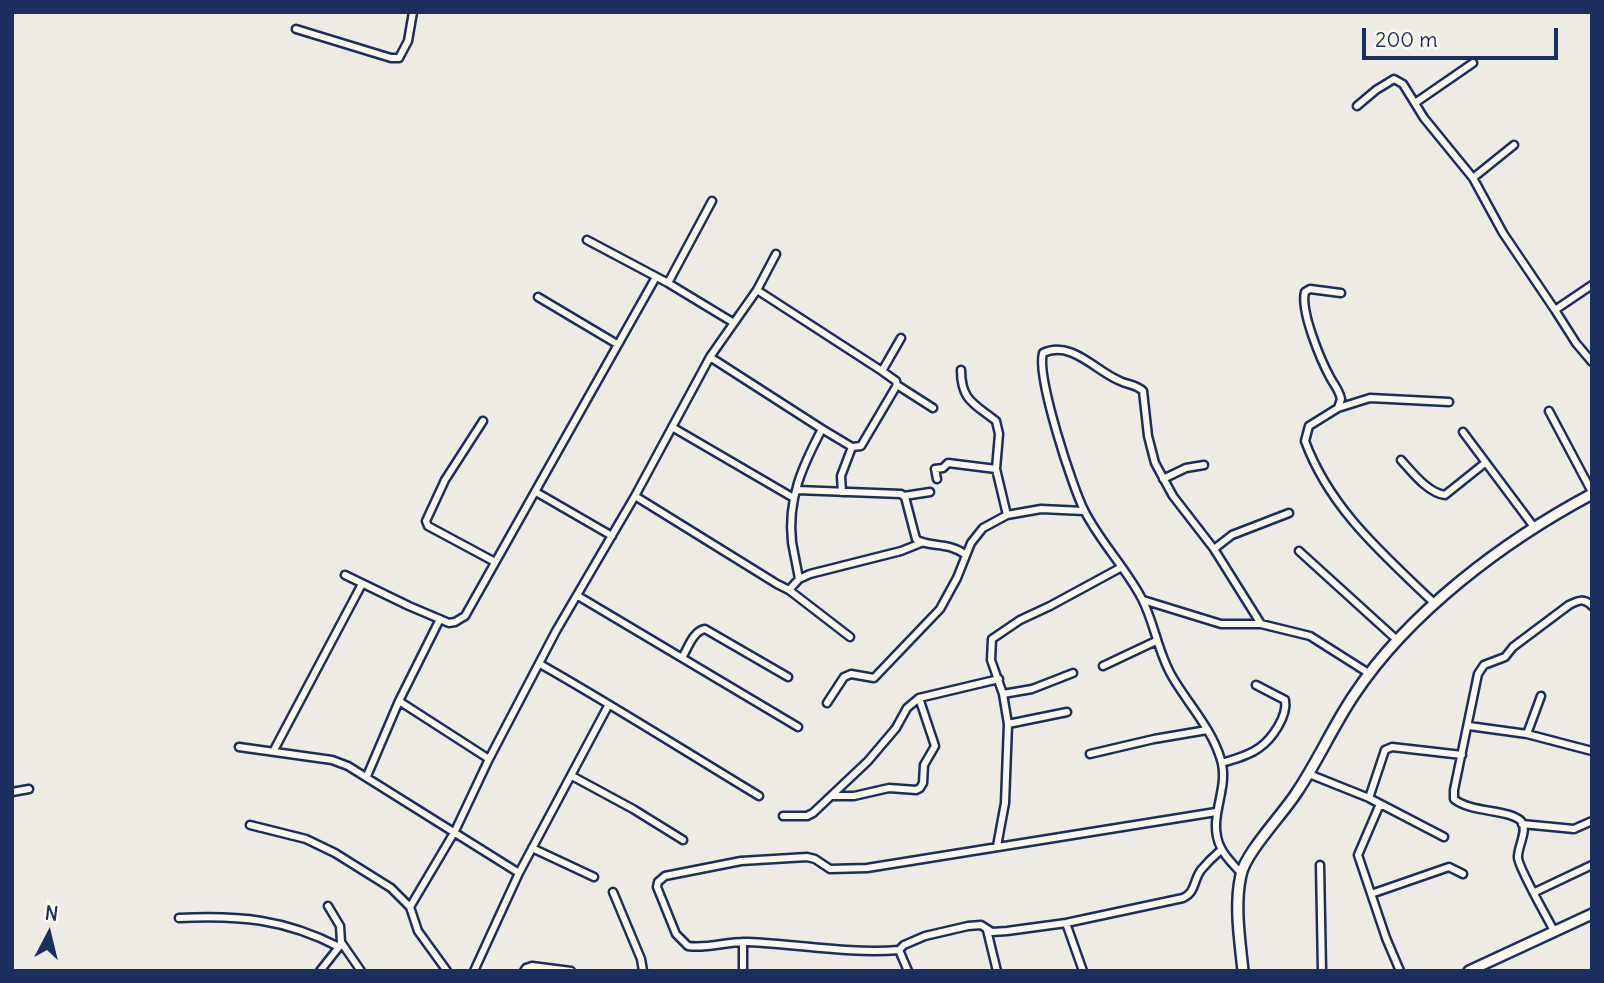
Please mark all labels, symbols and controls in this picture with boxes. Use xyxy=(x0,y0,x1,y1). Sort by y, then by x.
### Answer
scale bar xyxy=(1366,14,1562,58)
text: 200 m xyxy=(1375,26,1438,53)
north arrow xyxy=(14,899,84,969)
text: N xyxy=(44,900,60,926)

